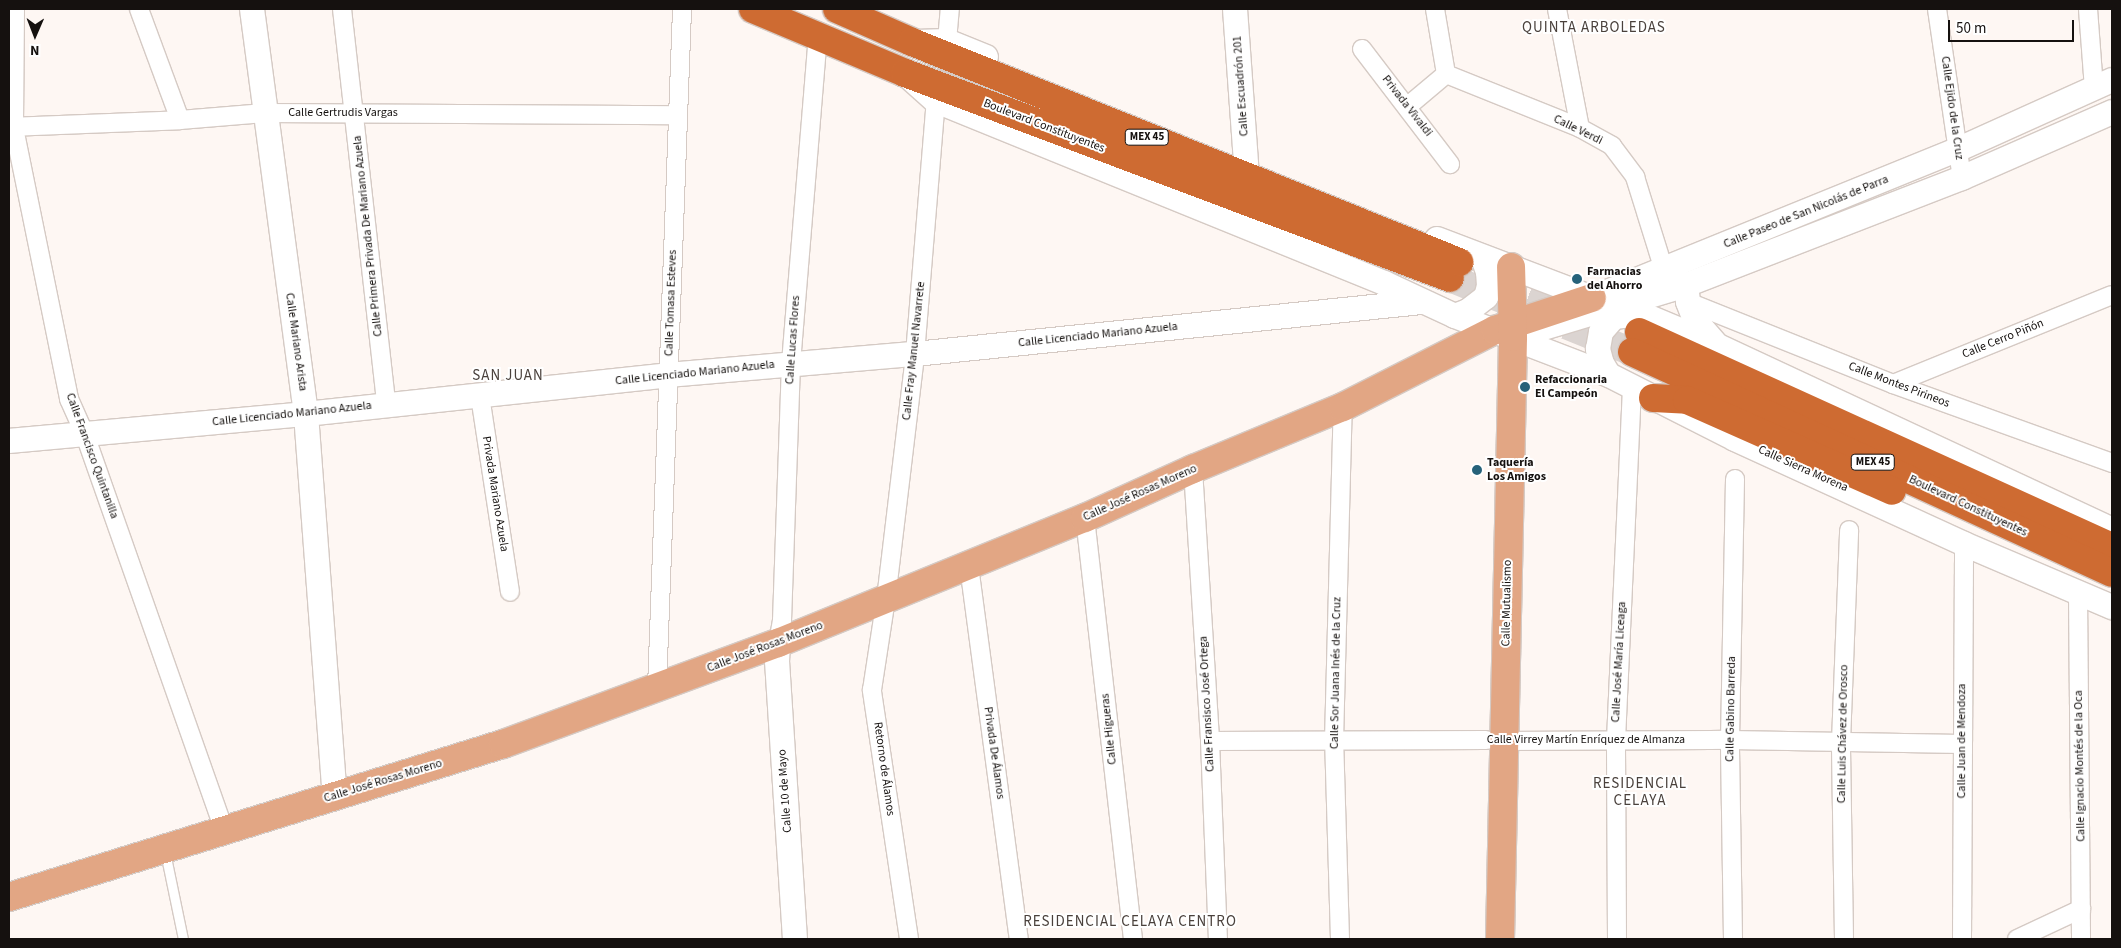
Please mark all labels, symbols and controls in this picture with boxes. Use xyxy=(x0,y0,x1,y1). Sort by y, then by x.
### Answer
north arrow xyxy=(10,10,60,60)
scale bar xyxy=(1951,10,2077,42)
text: 50 m xyxy=(1956,18,1986,39)
district label: QUINTA ARBOLEDAS xyxy=(1520,19,1668,37)
street label: Calle Escuadrón 201 xyxy=(1230,35,1252,137)
text: N xyxy=(30,40,40,60)
street label: Calle Ejido de la Cruz xyxy=(1938,55,1966,161)
street label: Privada Vivaldi xyxy=(1379,73,1435,139)
street label: Boulevard Constituyentes xyxy=(981,96,1107,156)
street label: Calle Gertrudis Vargas xyxy=(288,106,398,120)
street label: Calle Verdi xyxy=(1551,112,1605,148)
road number: MEX 45 xyxy=(1124,128,1170,146)
street label: Calle Primera Privada De Mariano Azuela xyxy=(350,135,386,337)
street label: Calle Paseo de San Nicolás de Parra xyxy=(1722,172,1890,252)
street label: Calle Tomasa Esteves xyxy=(662,250,680,356)
place label: Farmacias del Ahorro xyxy=(1587,265,1642,293)
marker: Farmacias del Ahorro xyxy=(1571,273,1583,285)
street label: Calle Fray Manuel Navarrete xyxy=(900,281,928,421)
street label: Calle Mariano Arista xyxy=(282,292,310,392)
street label: Calle Lucas Flores xyxy=(783,295,803,385)
street label: Calle Cerro Piñón xyxy=(1960,316,2046,362)
street label: Calle Licenciado Mariano Azuela xyxy=(1017,319,1179,351)
street label: Calle Licenciado Mariano Azuela xyxy=(614,357,776,389)
street label: Calle Montes Pirineos xyxy=(1846,359,1952,411)
district label: SAN JUAN xyxy=(471,367,545,385)
place label: Refaccionaria El Campeón xyxy=(1535,373,1607,401)
marker: Refaccionaria El Campeón xyxy=(1519,381,1531,393)
street label: Calle Francisco Quintanilla xyxy=(63,391,121,521)
street label: Calle Licenciado Mariano Azuela xyxy=(211,398,373,430)
street label: Privada Mariano Azuela xyxy=(479,435,511,553)
street label: Calle Sierra Morena xyxy=(1756,443,1850,495)
road number: MEX 45 xyxy=(1850,454,1896,471)
place label: Taquería Los Amigos xyxy=(1487,456,1546,484)
street label: Calle José Rosas Moreno xyxy=(1081,461,1199,525)
marker: Taquería Los Amigos xyxy=(1471,464,1483,476)
street label: Boulevard Constituyentes xyxy=(1907,472,2029,540)
street label: Calle Mutualismo xyxy=(1499,560,1515,646)
street label: Calle Sor Juana Inés de la Cruz xyxy=(1327,597,1345,749)
street label: Calle José María Liceaga xyxy=(1609,601,1629,723)
street label: Calle José Rosas Moreno xyxy=(705,618,825,676)
street label: Calle Fransisco José Ortega xyxy=(1196,636,1218,772)
street label: Calle Gabino Barreda xyxy=(1723,656,1739,762)
street label: Calle Luis Chávez de Orosco xyxy=(1835,665,1851,803)
street label: Calle Juan de Mendoza xyxy=(1955,684,1969,798)
street label: Calle Ignacio Montés de la Oca xyxy=(2071,690,2089,842)
street label: Calle Higueras xyxy=(1098,693,1120,765)
street label: Privada De Álamos xyxy=(980,706,1008,800)
street label: Retorno de Álamos xyxy=(870,721,898,817)
street label: Calle Virrey Martín Enríquez de Almanza xyxy=(1487,733,1685,747)
street label: Calle 10 de Mayo xyxy=(775,749,795,833)
street label: Calle José Rosas Moreno xyxy=(322,756,444,806)
district label: RESIDENCIAL CELAYA xyxy=(1592,774,1688,809)
district label: RESIDENCIAL CELAYA CENTRO xyxy=(1020,913,1240,931)

